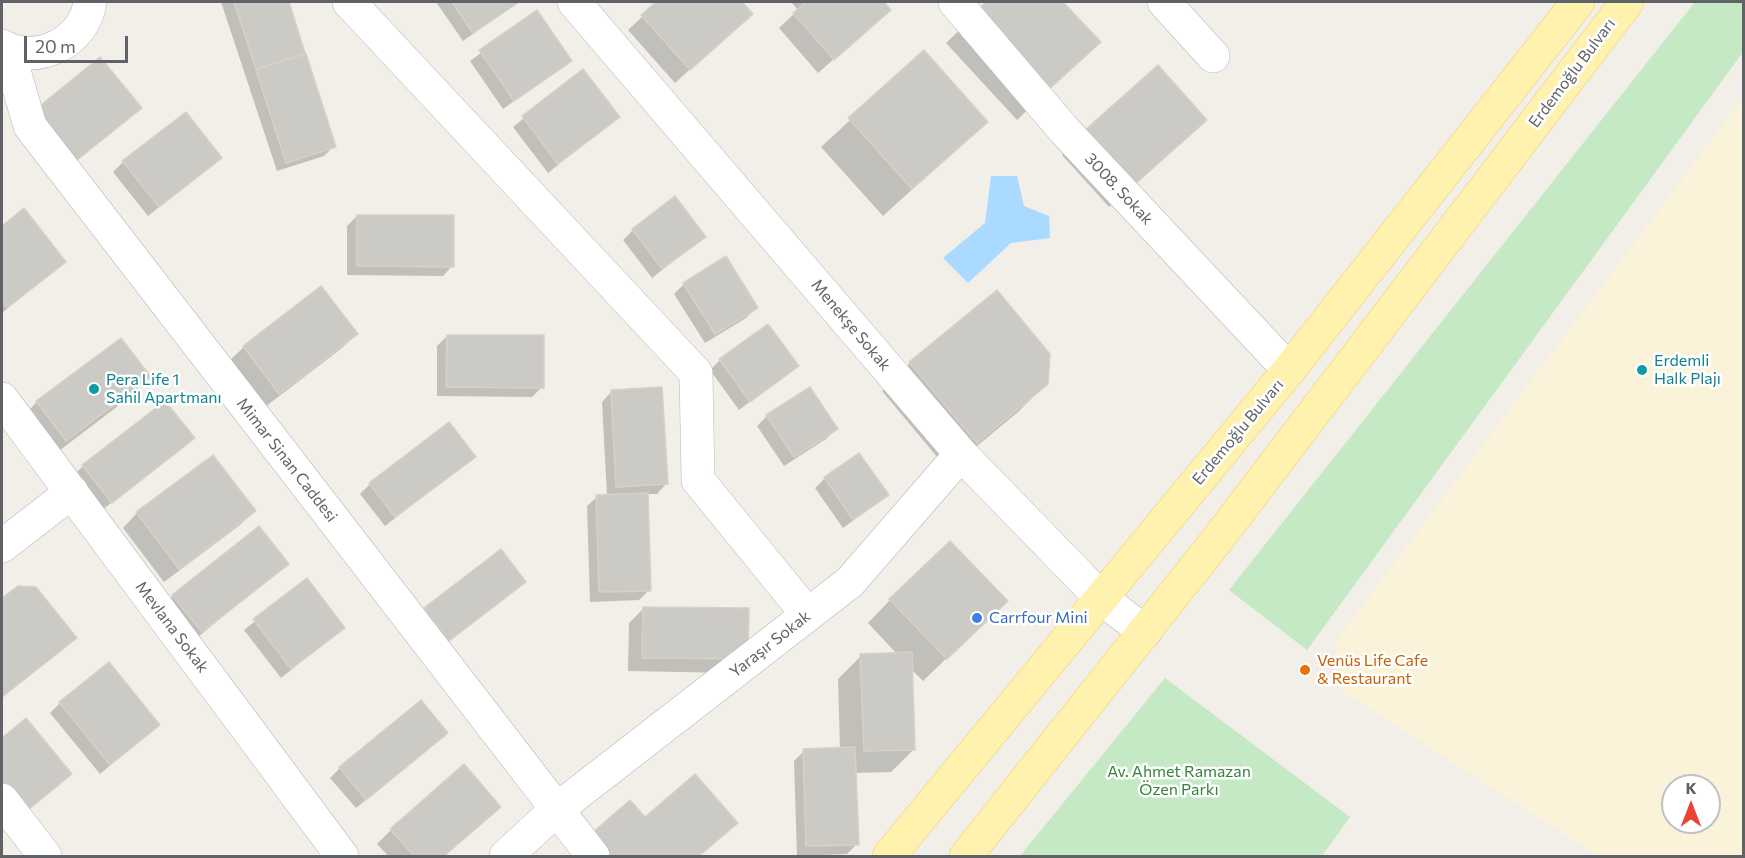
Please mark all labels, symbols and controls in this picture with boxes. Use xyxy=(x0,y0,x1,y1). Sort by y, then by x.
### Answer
street label: Erdemoğlu Bulvarı xyxy=(1525,15,1619,131)
scale bar xyxy=(27,24,130,62)
text: 20 m xyxy=(35,35,76,57)
street label: 3008. Sokak xyxy=(1081,149,1157,229)
street label: Menekşe Sokak xyxy=(807,275,895,375)
place label: Erdemli Halk Plajı xyxy=(1654,351,1721,389)
marker: Erdemli Halk Plajı xyxy=(1635,363,1649,377)
place label: Pera Life 1 Sahil Apartmanı xyxy=(106,370,222,408)
street label: Erdemoğlu Bulvarı xyxy=(1188,375,1288,489)
marker: Pera Life 1 Sahil Apartmanı xyxy=(87,382,101,396)
street label: Mimar Sinan Caddesi xyxy=(233,394,341,526)
street label: Mevlana Sokak xyxy=(131,578,213,676)
street label: Yaraşır Sokak xyxy=(726,606,814,682)
place label: Carrfour Mini xyxy=(989,608,1088,628)
marker: Carrfour Mini xyxy=(970,611,984,625)
place label: Venüs Life Cafe & Restaurant xyxy=(1317,651,1428,689)
marker: Venüs Life Cafe & Restaurant xyxy=(1298,663,1312,677)
park label: Av. Ahmet Ramazan Özen Parkı xyxy=(1107,762,1251,800)
north arrow xyxy=(1661,774,1721,834)
text: K xyxy=(1685,778,1697,797)

